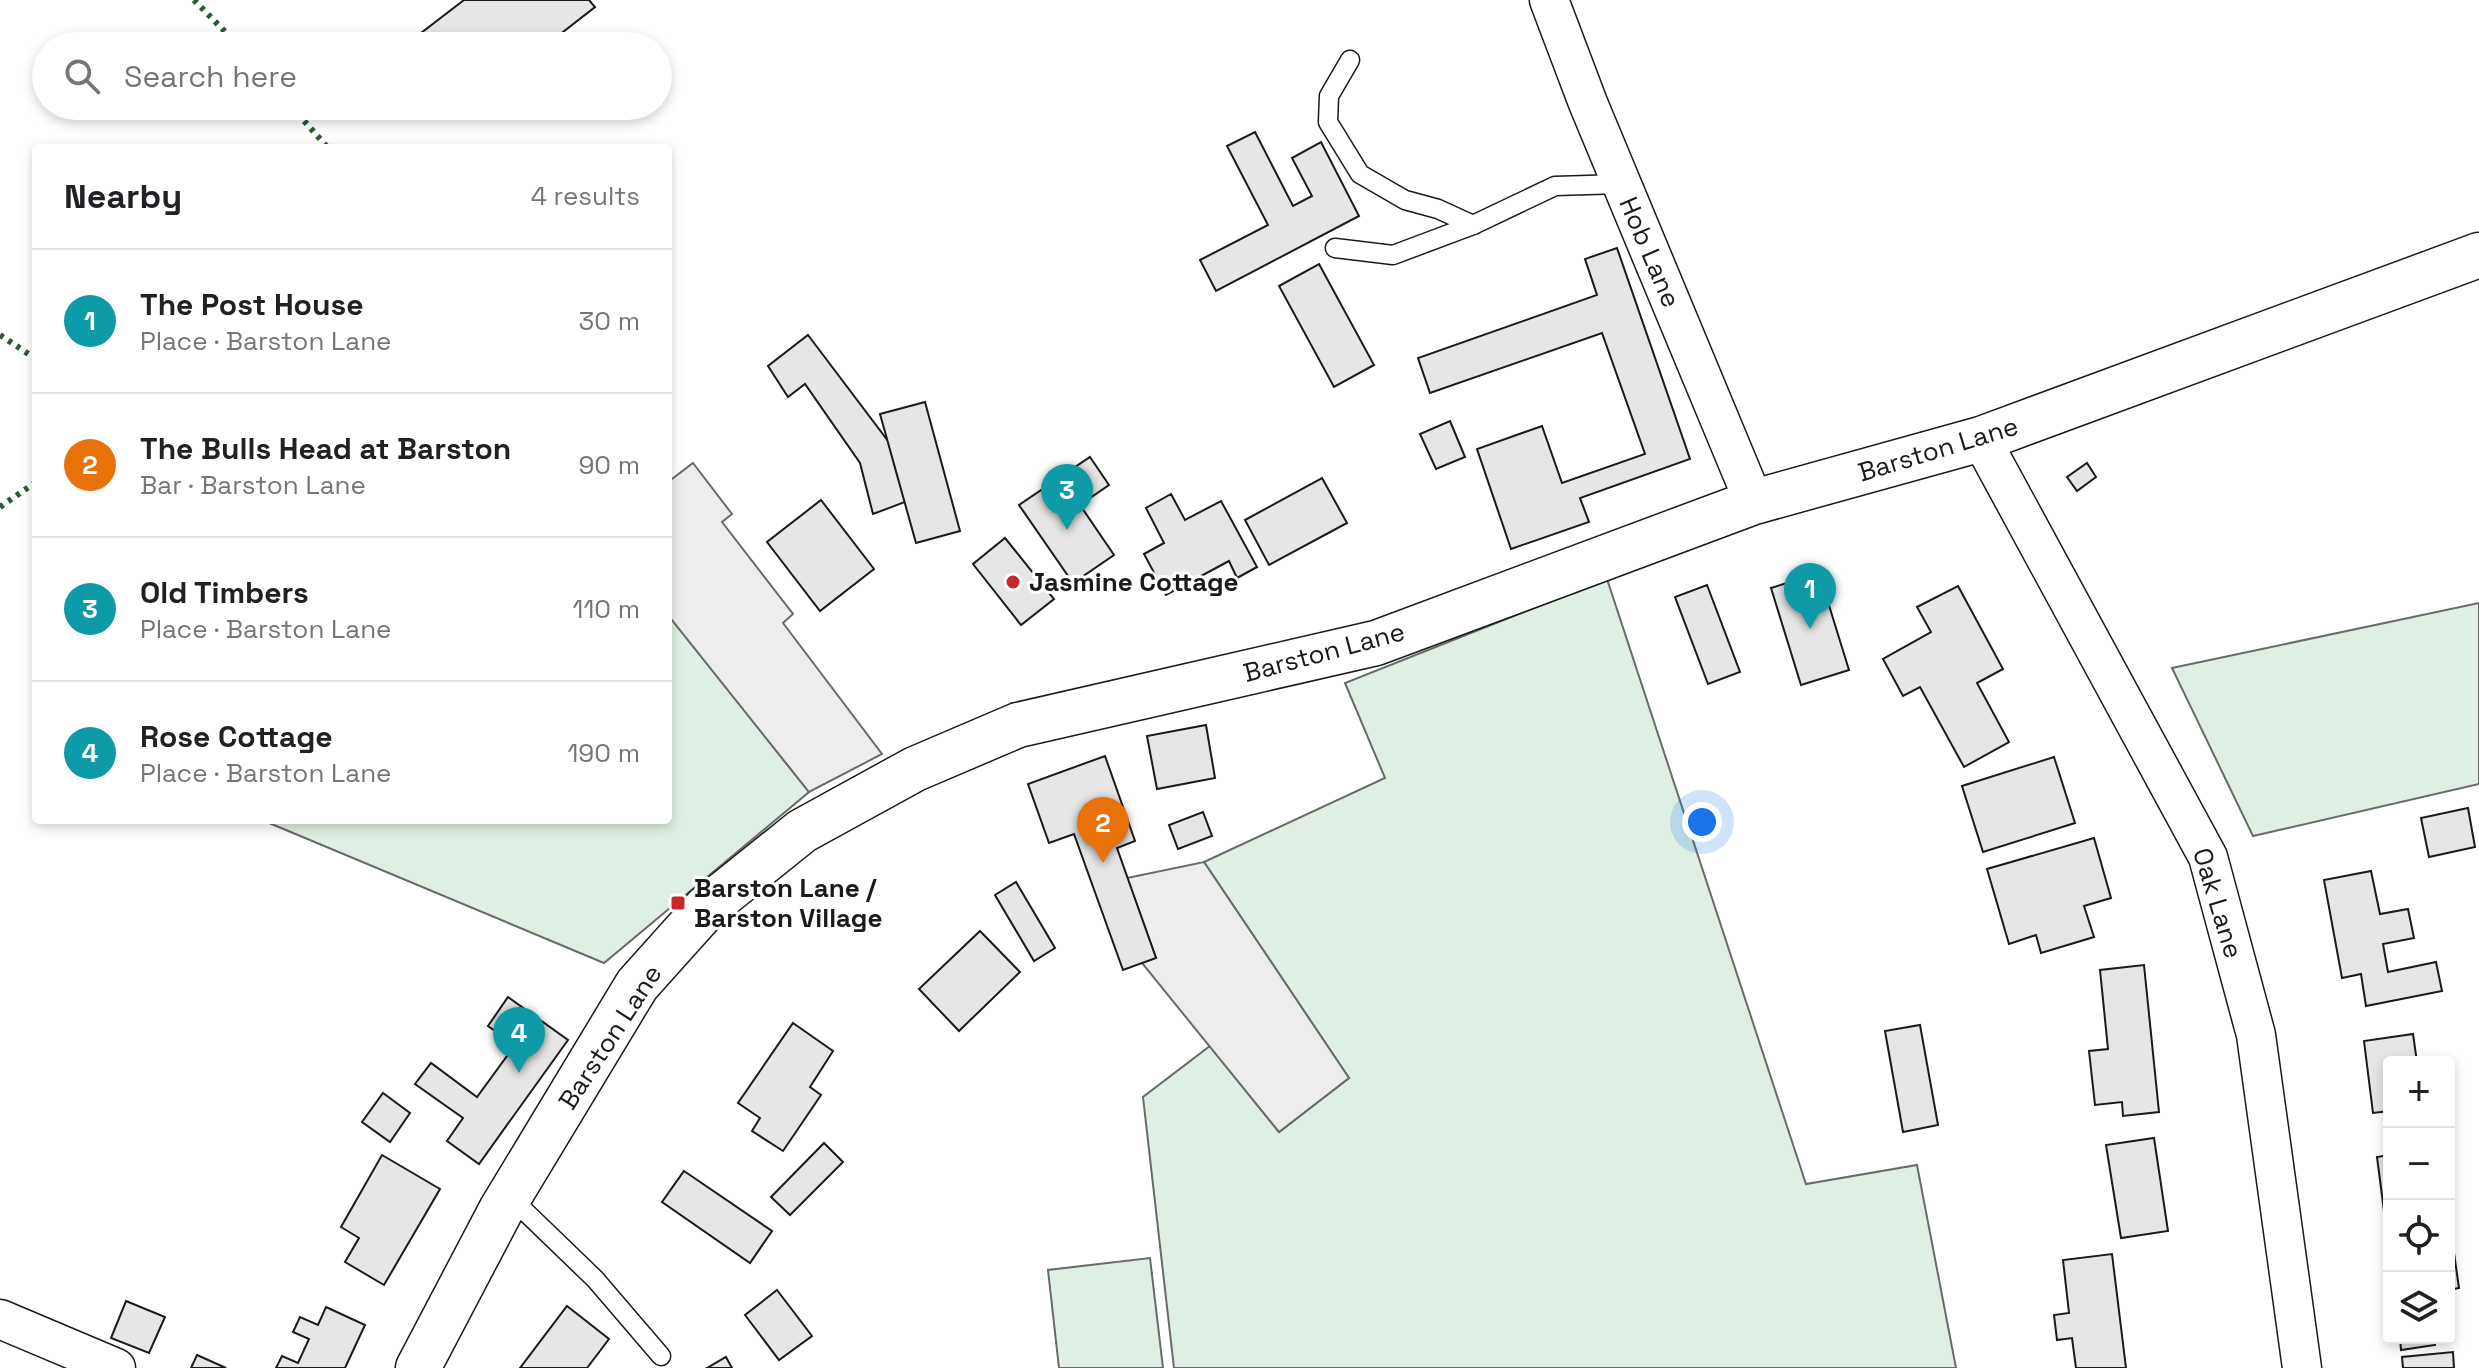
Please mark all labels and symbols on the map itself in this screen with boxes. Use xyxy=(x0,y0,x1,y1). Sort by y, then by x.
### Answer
street label: Hob Lane xyxy=(1611,191,1689,313)
street label: Barston Lane xyxy=(1854,409,2022,489)
pin: 3 xyxy=(1041,464,1093,530)
pin: 1 xyxy=(1784,563,1836,629)
place label: Jasmine Cottage xyxy=(1029,565,1239,599)
marker: Jasmine Cottage xyxy=(1004,573,1022,591)
street label: Barston Lane xyxy=(1240,614,1408,690)
pin: 2 xyxy=(1077,797,1129,863)
your location xyxy=(1682,802,1722,842)
street label: Oak Lane xyxy=(2185,844,2251,962)
place label: Barston Lane / Barston Village xyxy=(694,871,882,935)
marker: Barston Lane / Barston Village xyxy=(669,894,687,912)
street label: Barston Lane xyxy=(551,958,669,1116)
pin: 4 xyxy=(493,1007,545,1073)

